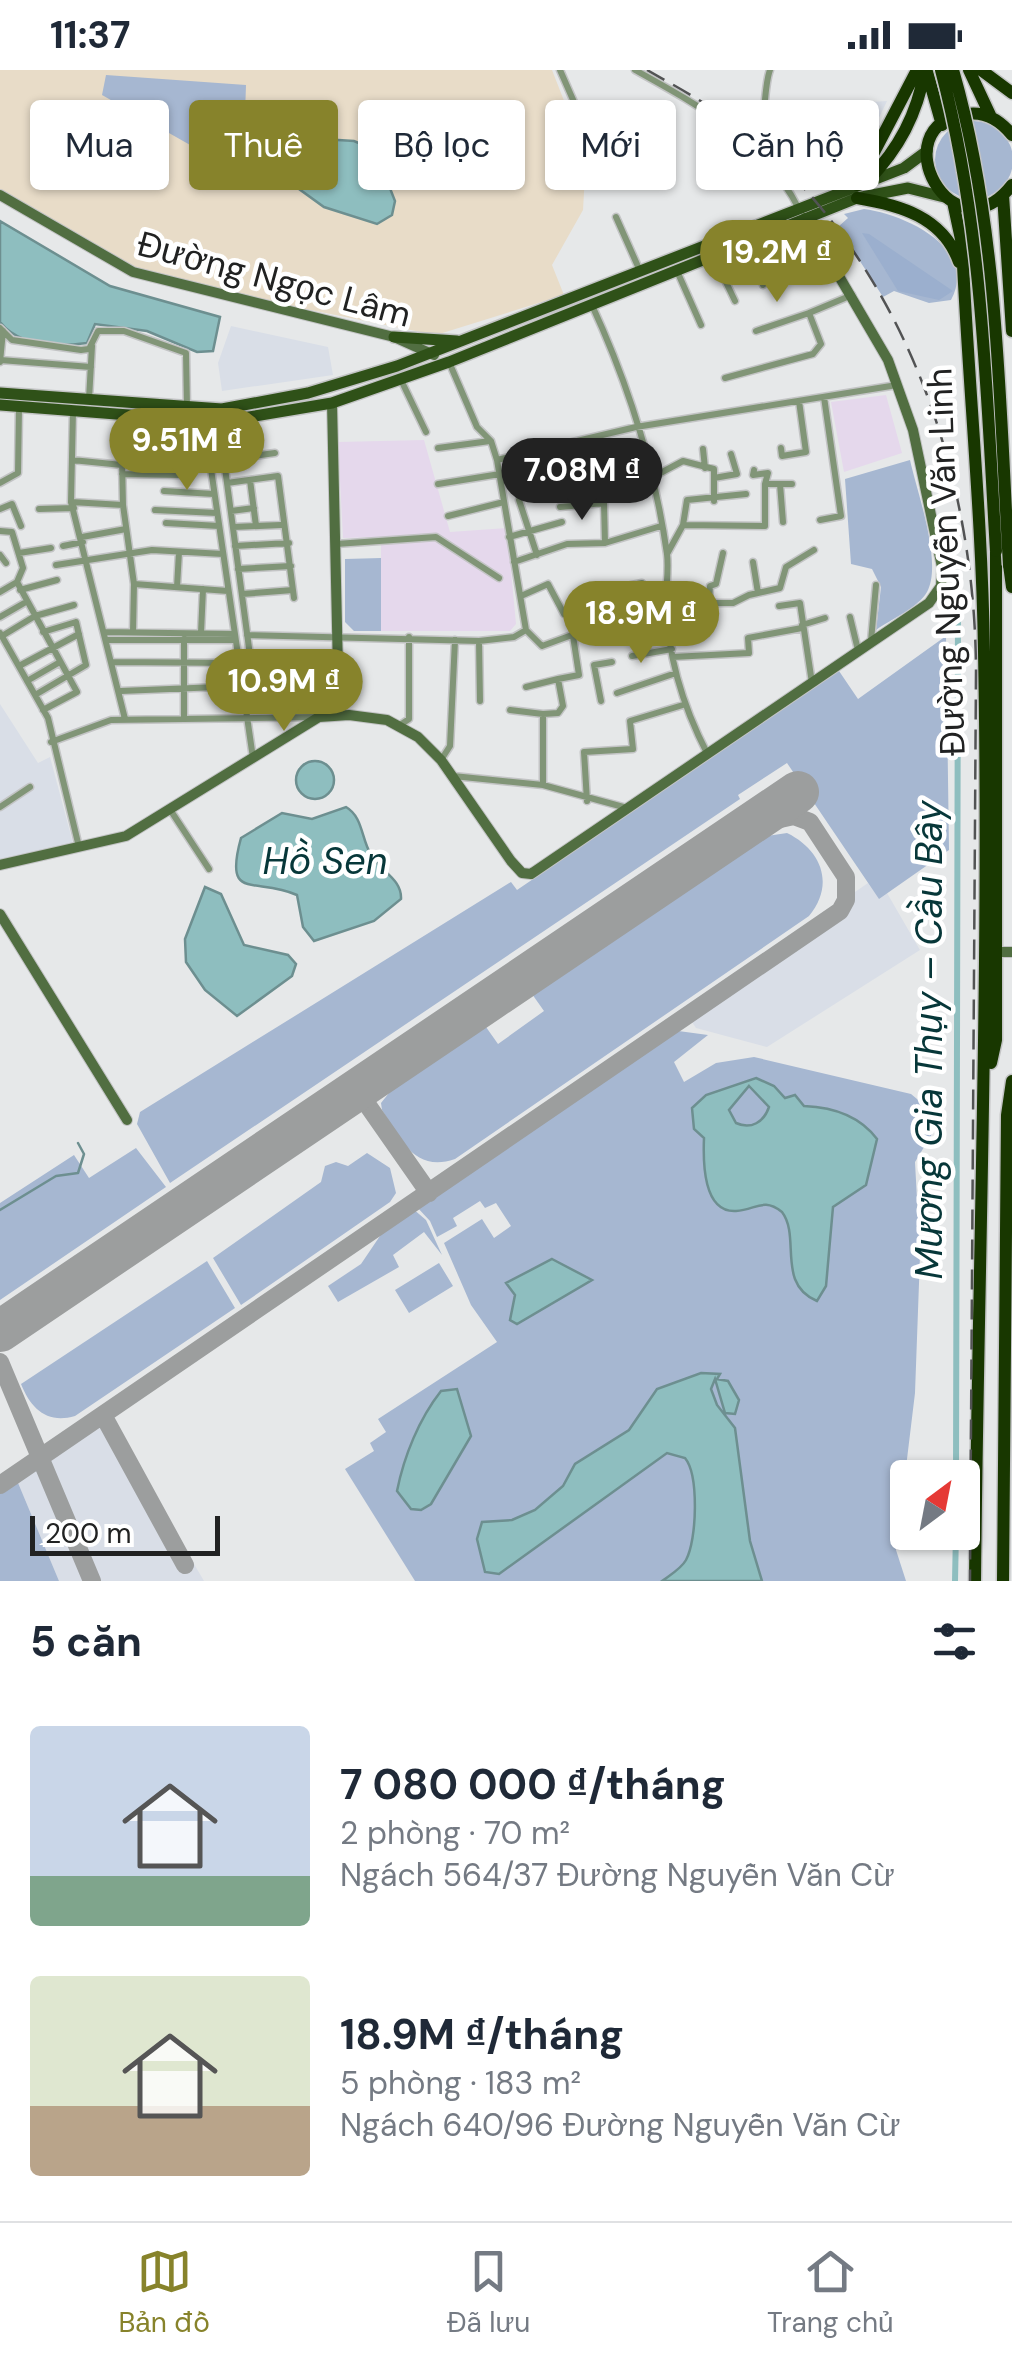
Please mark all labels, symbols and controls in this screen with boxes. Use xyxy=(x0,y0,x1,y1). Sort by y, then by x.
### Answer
text: 11:37 xyxy=(50,10,130,60)
chip: Mua xyxy=(30,100,169,190)
chip: Thuê xyxy=(189,100,338,190)
chip: Bộ lọc xyxy=(358,100,525,190)
chip: Mới xyxy=(545,100,676,190)
chip: Căn hộ xyxy=(696,100,879,190)
street label: Đường Ngọc Lâm xyxy=(132,220,416,338)
pin: 19.2M ₫ xyxy=(685,220,869,305)
text: 19.2M ₫ xyxy=(722,231,832,273)
street label: Đường Nguyễn Văn Linh xyxy=(916,367,976,757)
pin: 9.51M ₫ xyxy=(95,408,279,493)
text: 9.51M ₫ xyxy=(131,419,243,461)
pin: 7.08M ₫ xyxy=(490,438,674,523)
text: 7.08M ₫ xyxy=(523,449,641,491)
pin: 18.9M ₫ xyxy=(549,581,733,666)
text: 18.9M ₫ xyxy=(585,592,697,634)
pin: 10.9M ₫ xyxy=(192,649,376,734)
text: 10.9M ₫ xyxy=(228,660,340,702)
water label: Mương Gia Thụy – Cầu Bây xyxy=(904,799,954,1279)
water label: Hồ Sen xyxy=(263,836,387,886)
north arrow xyxy=(890,1460,980,1550)
map controls xyxy=(890,1460,980,1550)
scale bar xyxy=(30,1511,220,1556)
text: 200 m xyxy=(45,1515,132,1552)
text: 5 căn xyxy=(30,1614,142,1669)
icon: filters xyxy=(927,1614,982,1669)
text: 7 080 000 ₫/tháng xyxy=(340,1757,726,1812)
icon: home xyxy=(110,1766,230,1886)
text: 2 phòng · 70 m² xyxy=(340,1812,570,1854)
text: Ngách 564/37 Đường Nguyễn Văn Cừ xyxy=(340,1854,895,1896)
text: 18.9M ₫/tháng xyxy=(340,2007,624,2062)
icon: home xyxy=(110,2016,230,2136)
text: 5 phòng · 183 m² xyxy=(340,2062,581,2104)
text: Ngách 640/96 Đường Nguyễn Văn Cừ xyxy=(340,2104,900,2146)
tab: Bản đồ xyxy=(118,2244,210,2341)
tab: Đã lưu xyxy=(447,2244,530,2341)
tab: Trang chủ xyxy=(767,2244,894,2341)

